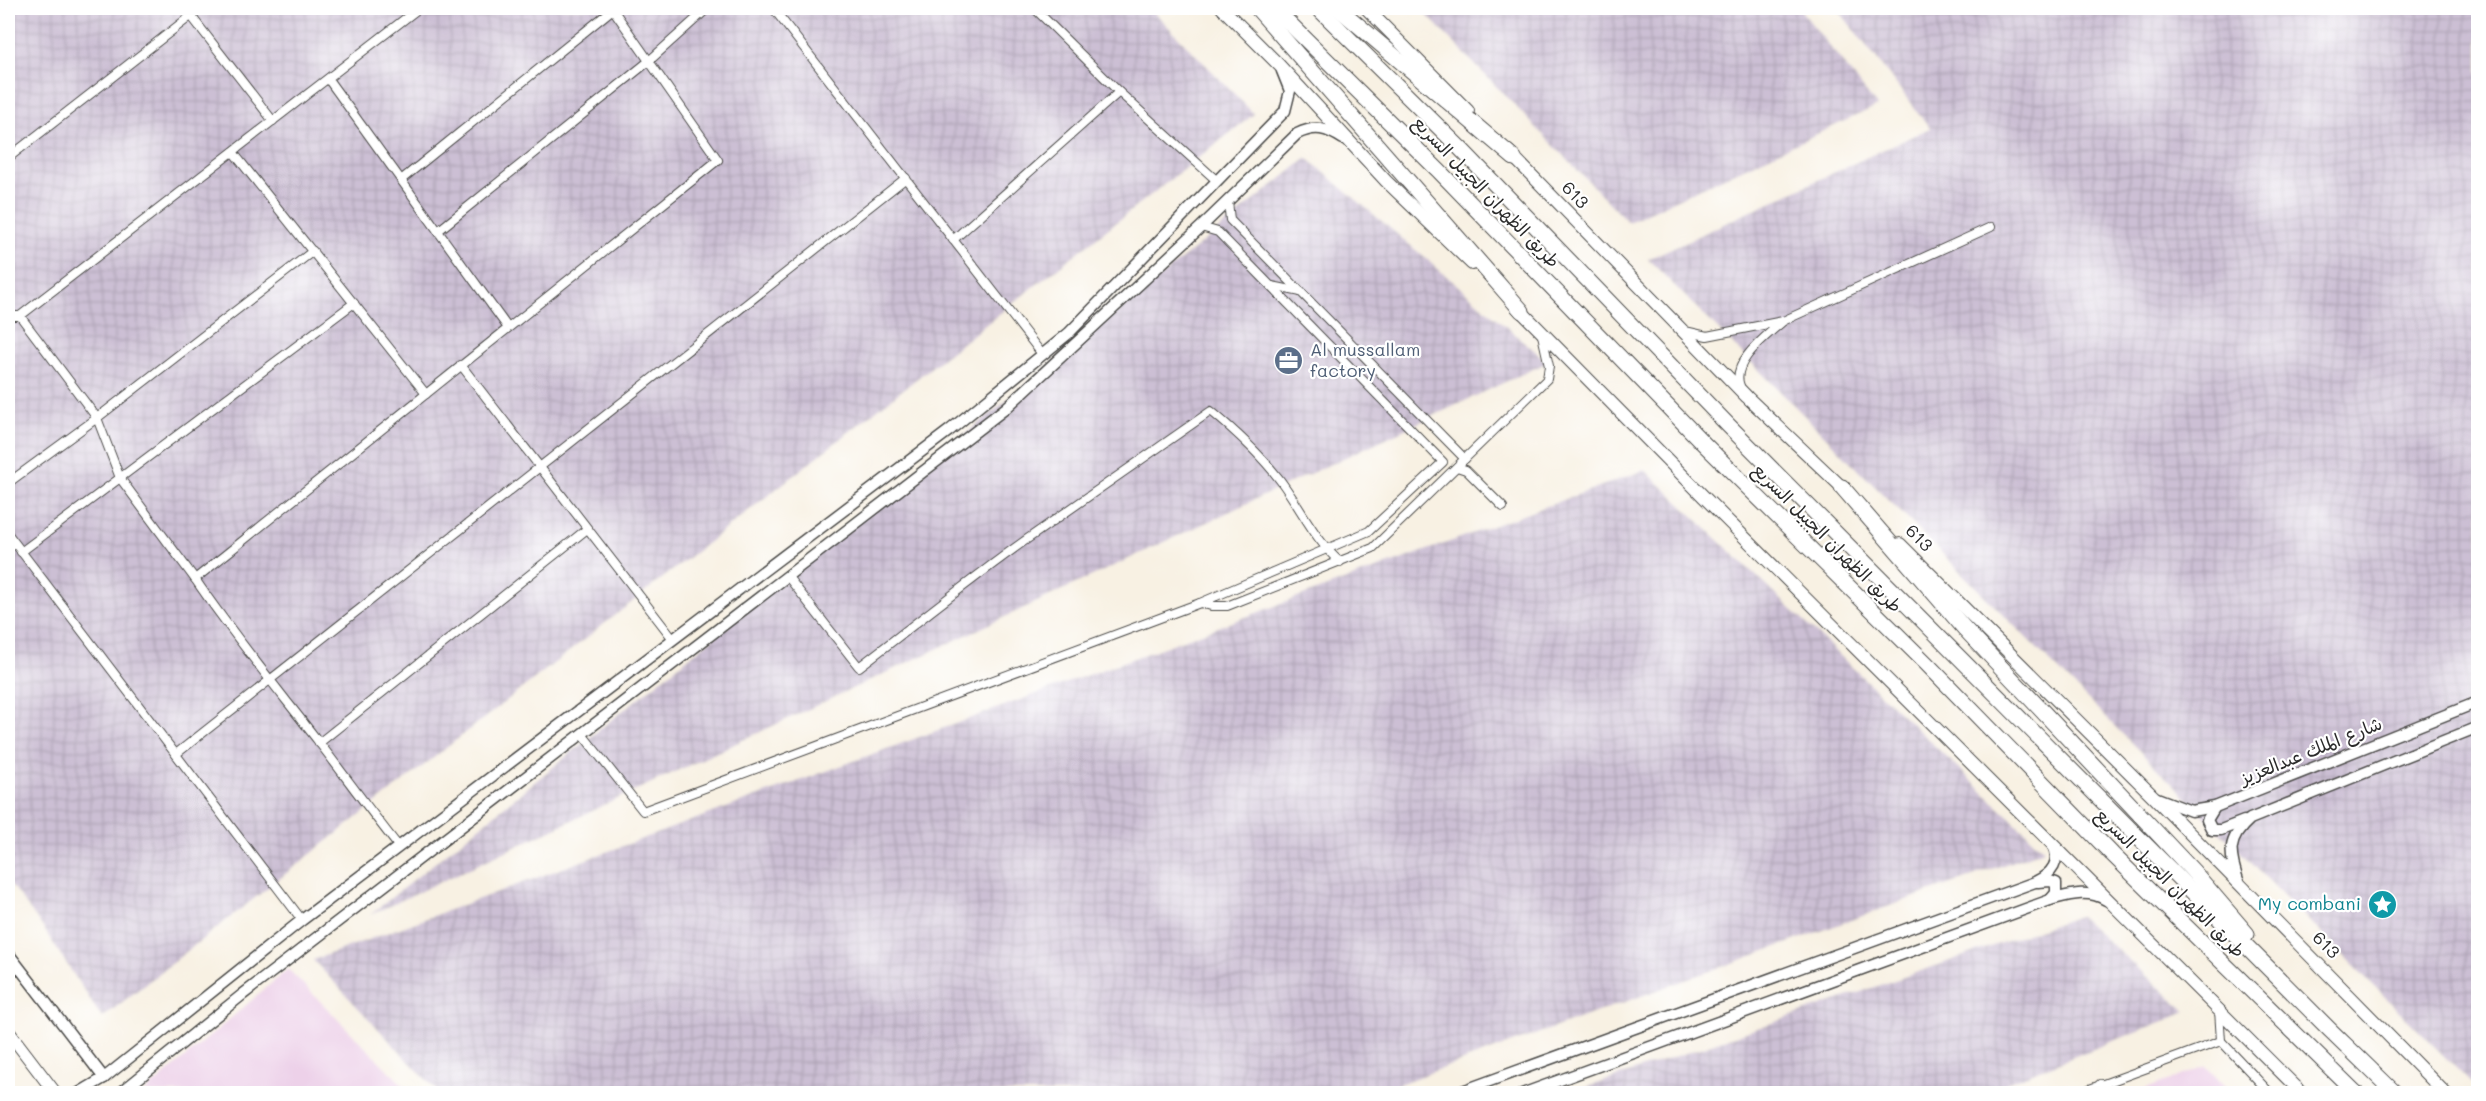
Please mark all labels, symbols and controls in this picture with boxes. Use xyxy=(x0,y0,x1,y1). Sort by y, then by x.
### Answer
street label: طريق الظهران الجبيل السريع xyxy=(1406,110,1566,274)
street label: 613 xyxy=(1557,175,1595,213)
place label: Al mussallam factory xyxy=(1310,337,1420,382)
office icon: Al mussallam factory xyxy=(1273,344,1305,376)
street label: طريق الظهران الجبيل السريع xyxy=(1746,457,1908,619)
street label: 613 xyxy=(1901,518,1939,556)
street label: شارع الملك عبدالعزيز xyxy=(2234,711,2386,791)
street label: طريق الظهران الجبيل السريع xyxy=(2089,802,2251,964)
place icon: My combani xyxy=(2366,888,2398,920)
place label: My combani xyxy=(2258,891,2361,915)
street label: 613 xyxy=(2308,925,2346,963)

